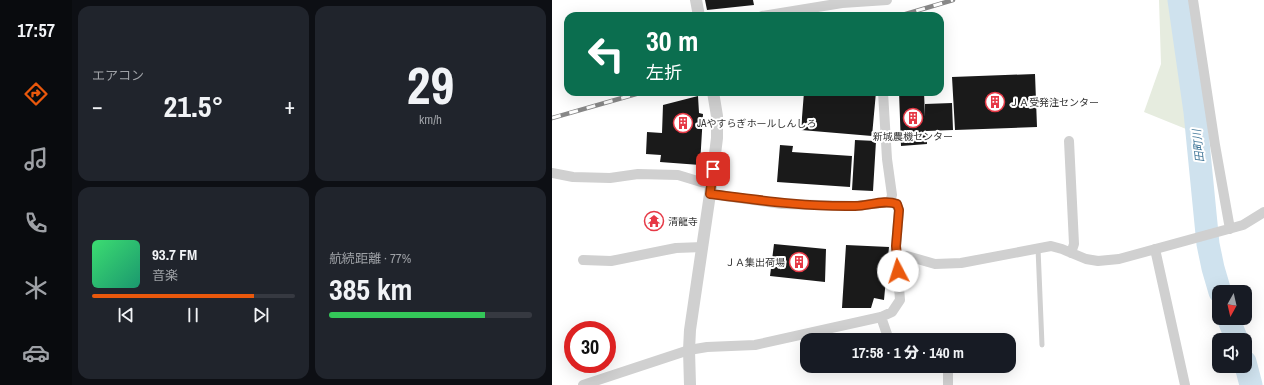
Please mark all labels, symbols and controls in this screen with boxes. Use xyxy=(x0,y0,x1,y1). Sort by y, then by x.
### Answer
text: 17:57 xyxy=(17,18,55,43)
text: 30 m xyxy=(646,22,698,60)
icon: left xyxy=(580,28,632,80)
text: 29 xyxy=(407,50,454,120)
text: 左折 xyxy=(646,60,682,85)
text: エアコン xyxy=(92,67,144,84)
icon: directions xyxy=(22,80,50,108)
text: 21.5° xyxy=(164,86,223,126)
text: − xyxy=(92,91,103,121)
text: + xyxy=(284,91,295,121)
building icon: ＪＡ受発注センター xyxy=(984,91,1006,113)
place label: ＪＡ受発注センター xyxy=(1009,96,1099,109)
building icon: 新城農機センター xyxy=(902,107,924,129)
text: km/h xyxy=(419,111,442,128)
building icon: JAやすらぎホールしんしろ xyxy=(672,112,694,134)
place label: JAやすらぎホールしんしろ xyxy=(697,117,817,130)
water label: 田町川 xyxy=(1189,128,1207,163)
place label: 新城農機センター xyxy=(873,130,953,143)
icon: music xyxy=(22,145,50,173)
pin xyxy=(696,152,730,186)
icon: arrive xyxy=(702,158,724,180)
icon: phone xyxy=(22,209,50,237)
temple icon: 清龍寺 xyxy=(643,210,665,232)
place label: 清龍寺 xyxy=(668,215,698,228)
text: 93.7 FM xyxy=(152,244,197,265)
text: 航続距離 · 77% xyxy=(329,250,411,267)
position arrow xyxy=(877,250,919,292)
building icon: ＪＡ集出荷場 xyxy=(788,251,810,273)
place label: ＪＡ集出荷場 xyxy=(725,256,785,269)
text: 音楽 xyxy=(152,267,178,284)
text: 385 km xyxy=(329,269,412,309)
icon: climate xyxy=(22,274,50,302)
north arrow xyxy=(1212,285,1252,325)
map controls xyxy=(1212,285,1252,373)
icon: previous xyxy=(115,304,137,326)
icon: pause xyxy=(182,304,204,326)
icon: next xyxy=(250,304,272,326)
speed limit sign: 30 xyxy=(564,321,616,373)
button: sound xyxy=(1212,333,1252,373)
icon: car xyxy=(22,339,50,367)
text: 17:58 · 1 分 · 140 m xyxy=(852,342,964,363)

